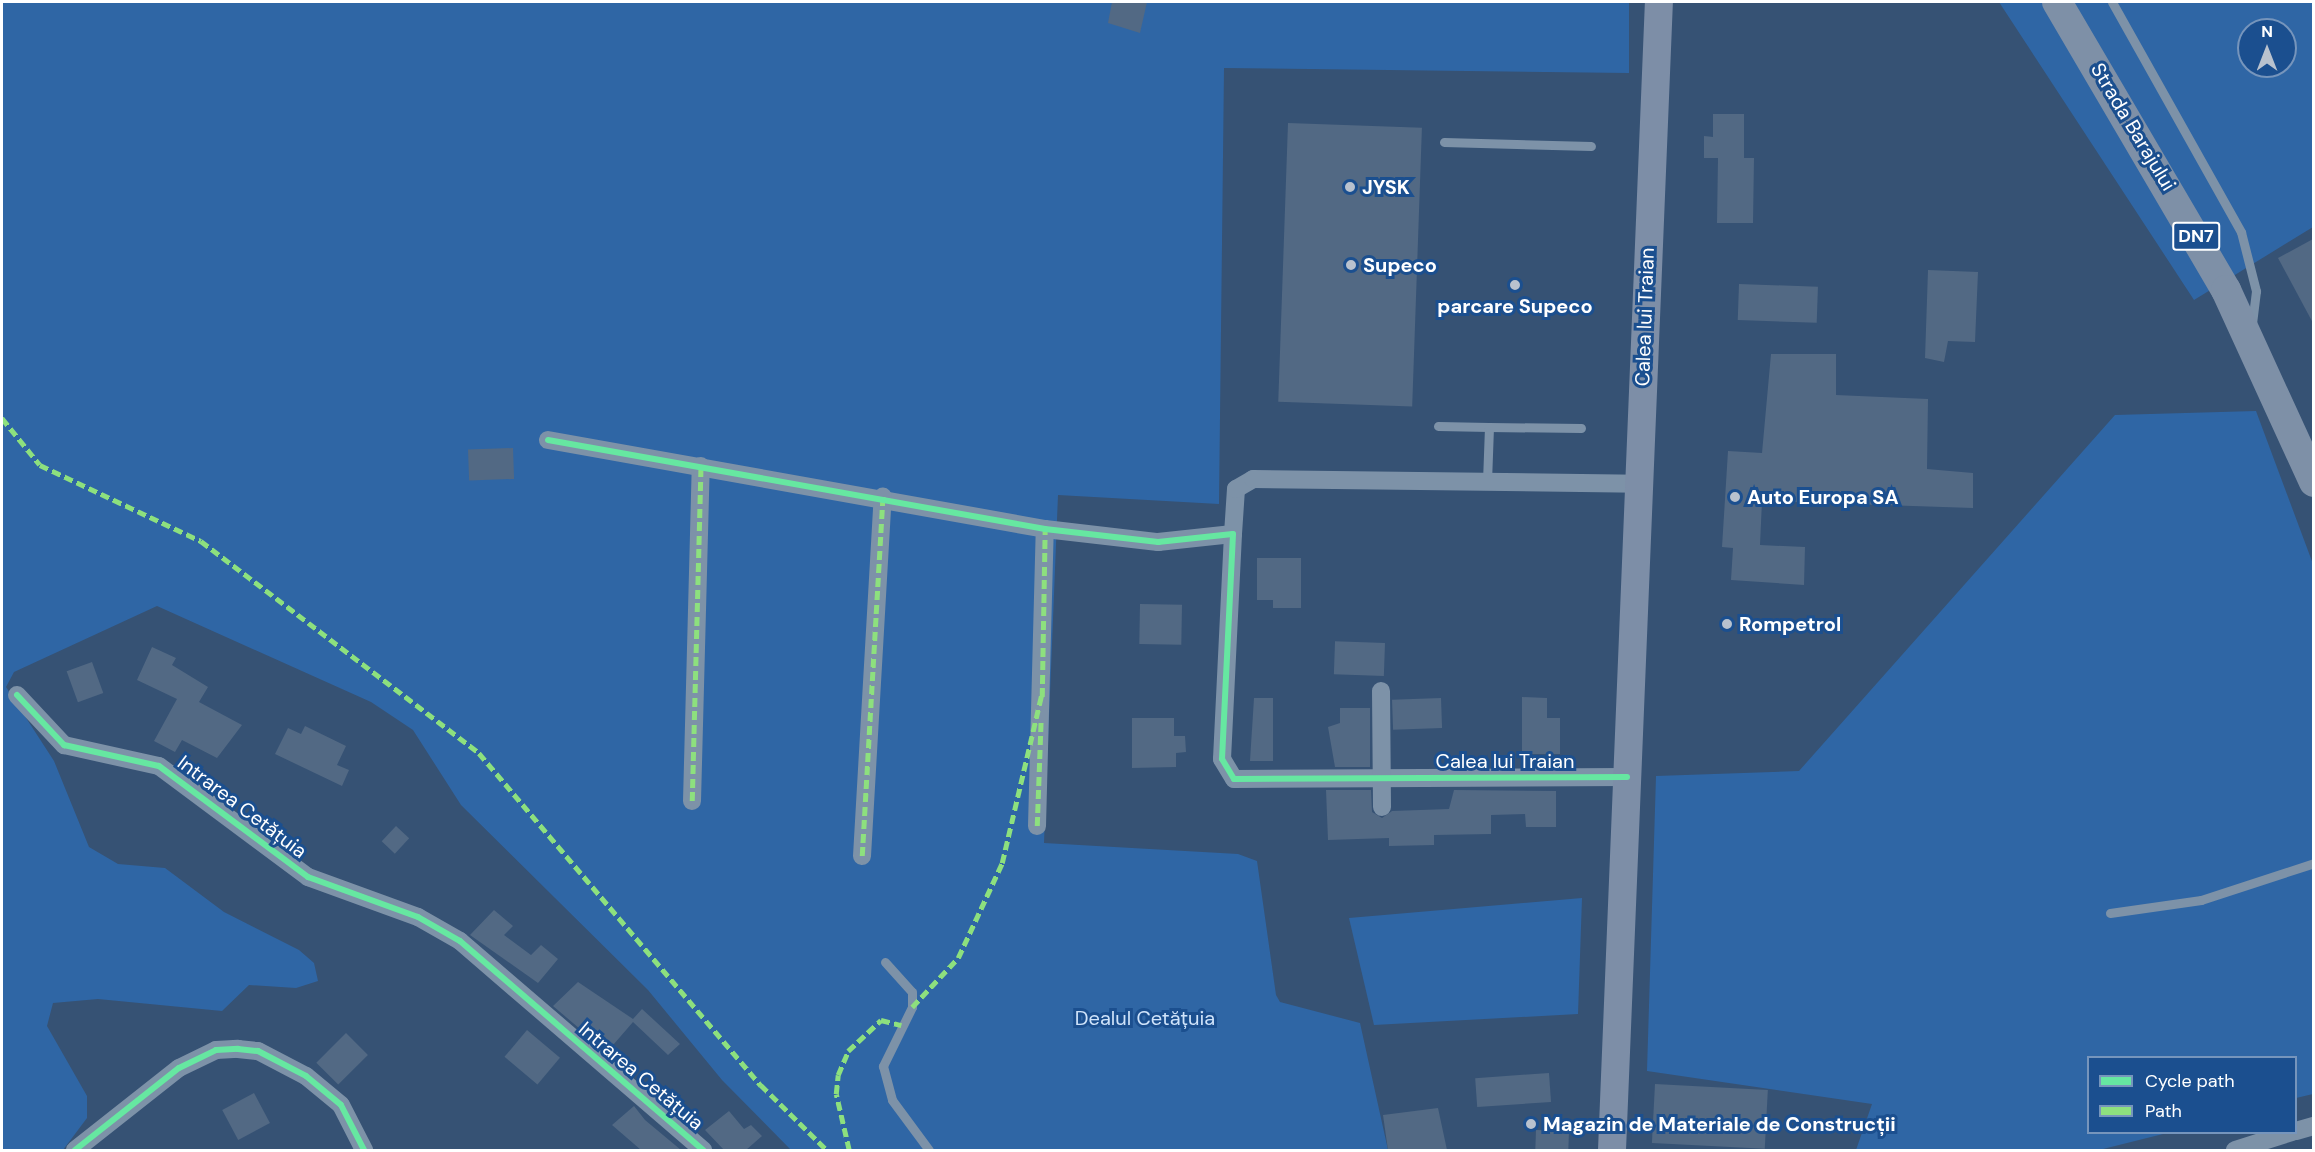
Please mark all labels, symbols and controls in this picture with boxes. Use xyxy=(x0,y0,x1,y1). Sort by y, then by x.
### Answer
north arrow xyxy=(2237,18,2297,78)
text: N xyxy=(2261,21,2273,42)
street label: Strada Barajului xyxy=(2085,59,2181,195)
place label: JYSK xyxy=(1362,175,1410,199)
marker: JYSK xyxy=(1343,180,1357,194)
road number: DN7 xyxy=(2172,221,2220,251)
street label: Calea lui Traian xyxy=(1631,247,1659,387)
place label: Supeco xyxy=(1363,253,1437,277)
marker: Supeco xyxy=(1344,258,1358,272)
marker: parcare Supeco xyxy=(1508,278,1522,292)
place label: parcare Supeco xyxy=(1437,294,1593,318)
place label: Auto Europa SA xyxy=(1747,485,1899,509)
marker: Auto Europa SA xyxy=(1728,490,1742,504)
place label: Rompetrol xyxy=(1739,612,1841,636)
marker: Rompetrol xyxy=(1720,617,1734,631)
street label: Calea lui Traian xyxy=(1436,749,1574,773)
street label: Intrarea Cetățuia xyxy=(173,751,311,863)
park label: Dealul Cetățuia xyxy=(1075,1006,1215,1030)
street label: Intrarea Cetățuia xyxy=(574,1017,708,1135)
legend xyxy=(2087,1056,2297,1134)
text: Cycle path xyxy=(2145,1069,2235,1093)
text: Path xyxy=(2145,1099,2182,1123)
place label: Magazin de Materiale de Construcții xyxy=(1543,1112,1896,1136)
marker: Magazin de Materiale de Construcții xyxy=(1524,1117,1538,1131)

